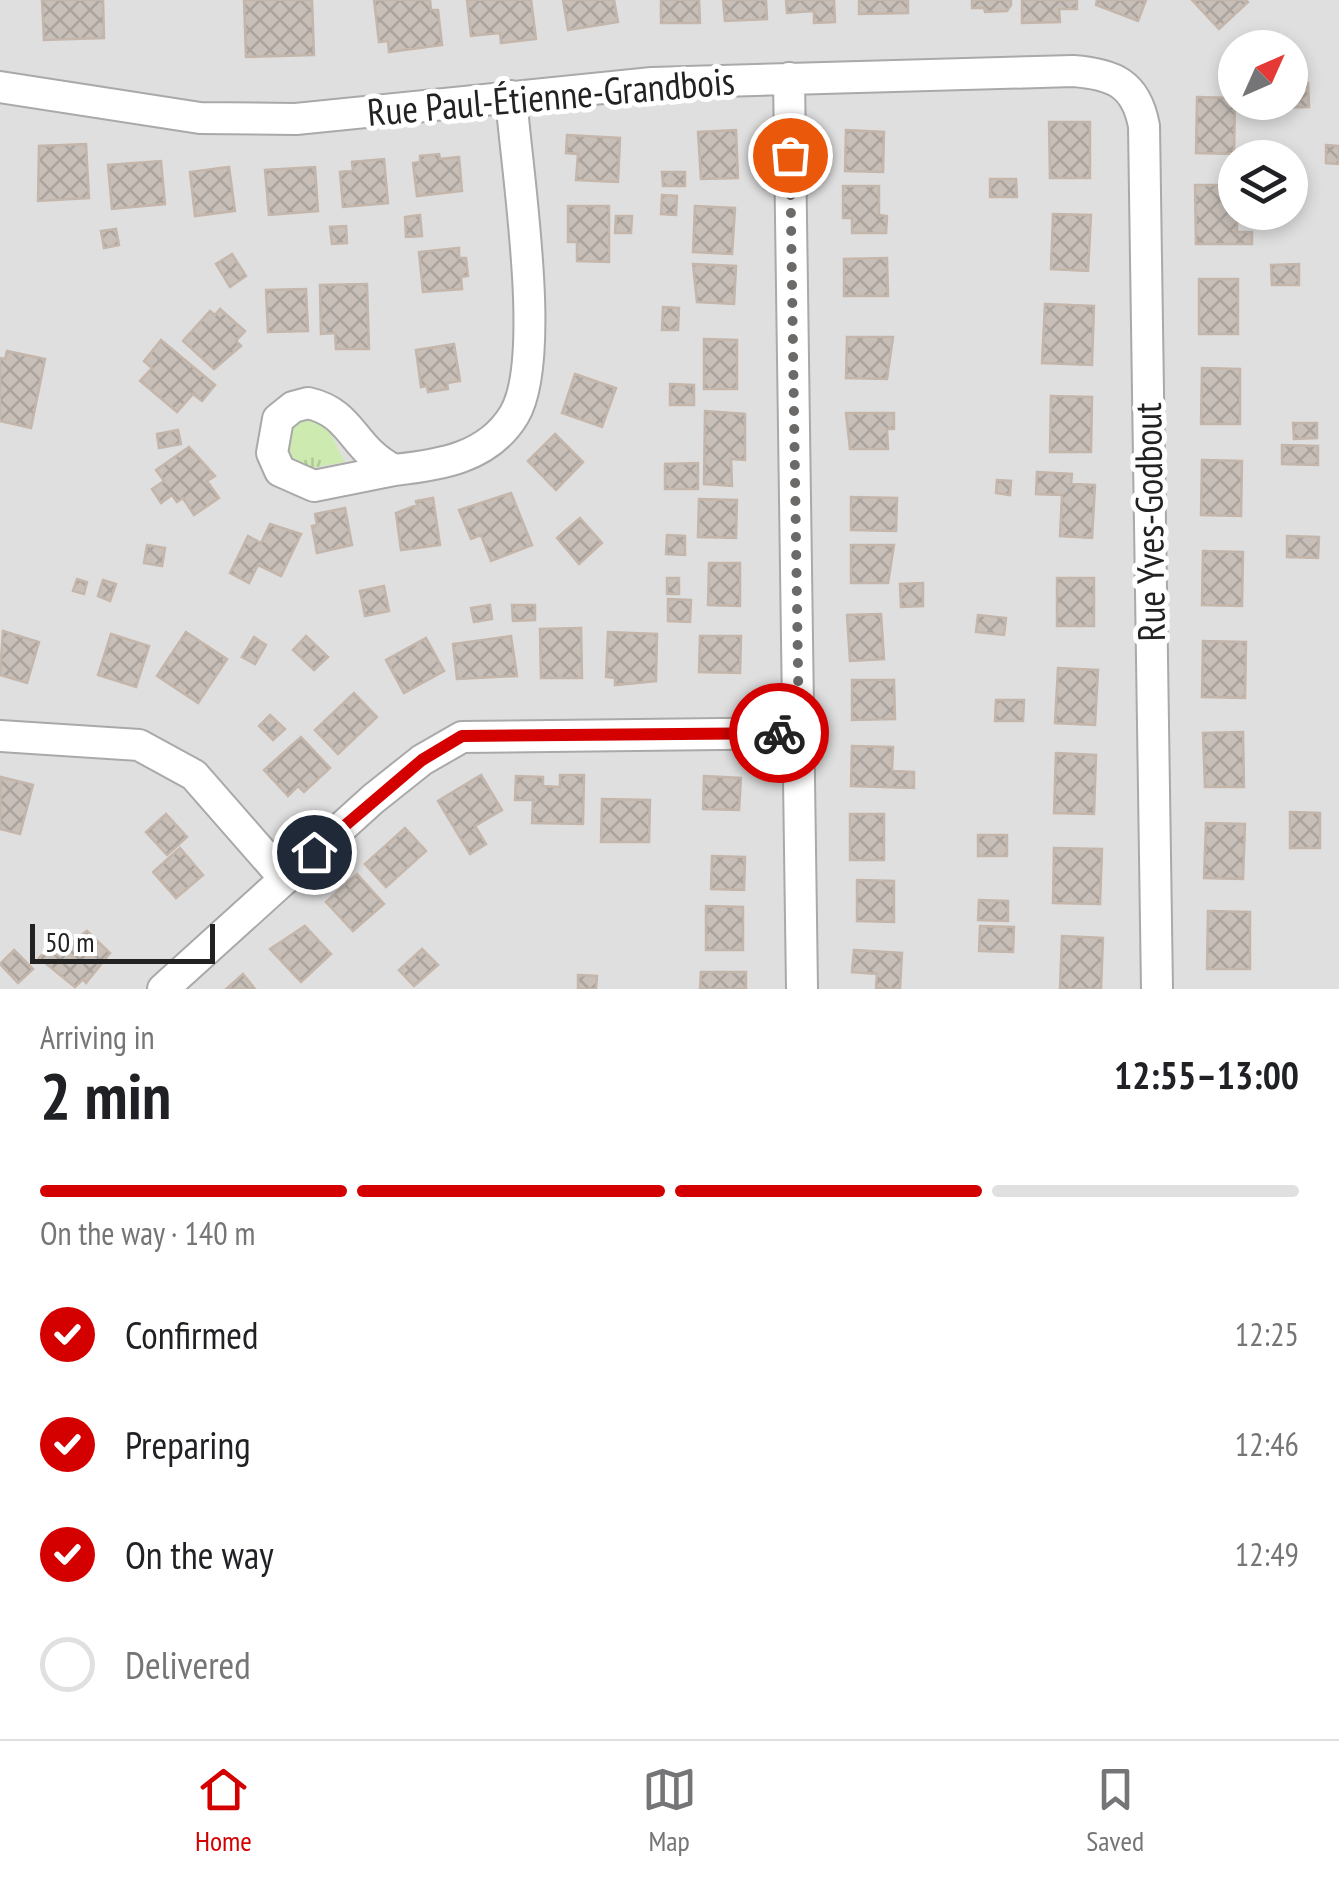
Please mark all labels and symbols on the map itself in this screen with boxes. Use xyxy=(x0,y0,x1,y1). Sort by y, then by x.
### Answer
north arrow xyxy=(1218,30,1308,120)
street label: Rue Paul-Étienne-Grandbois xyxy=(365,55,737,136)
pin xyxy=(748,113,833,198)
street label: Rue Yves-Godbout xyxy=(1122,402,1175,642)
courier xyxy=(729,683,829,783)
pin xyxy=(272,810,357,895)
scale bar xyxy=(30,919,215,964)

